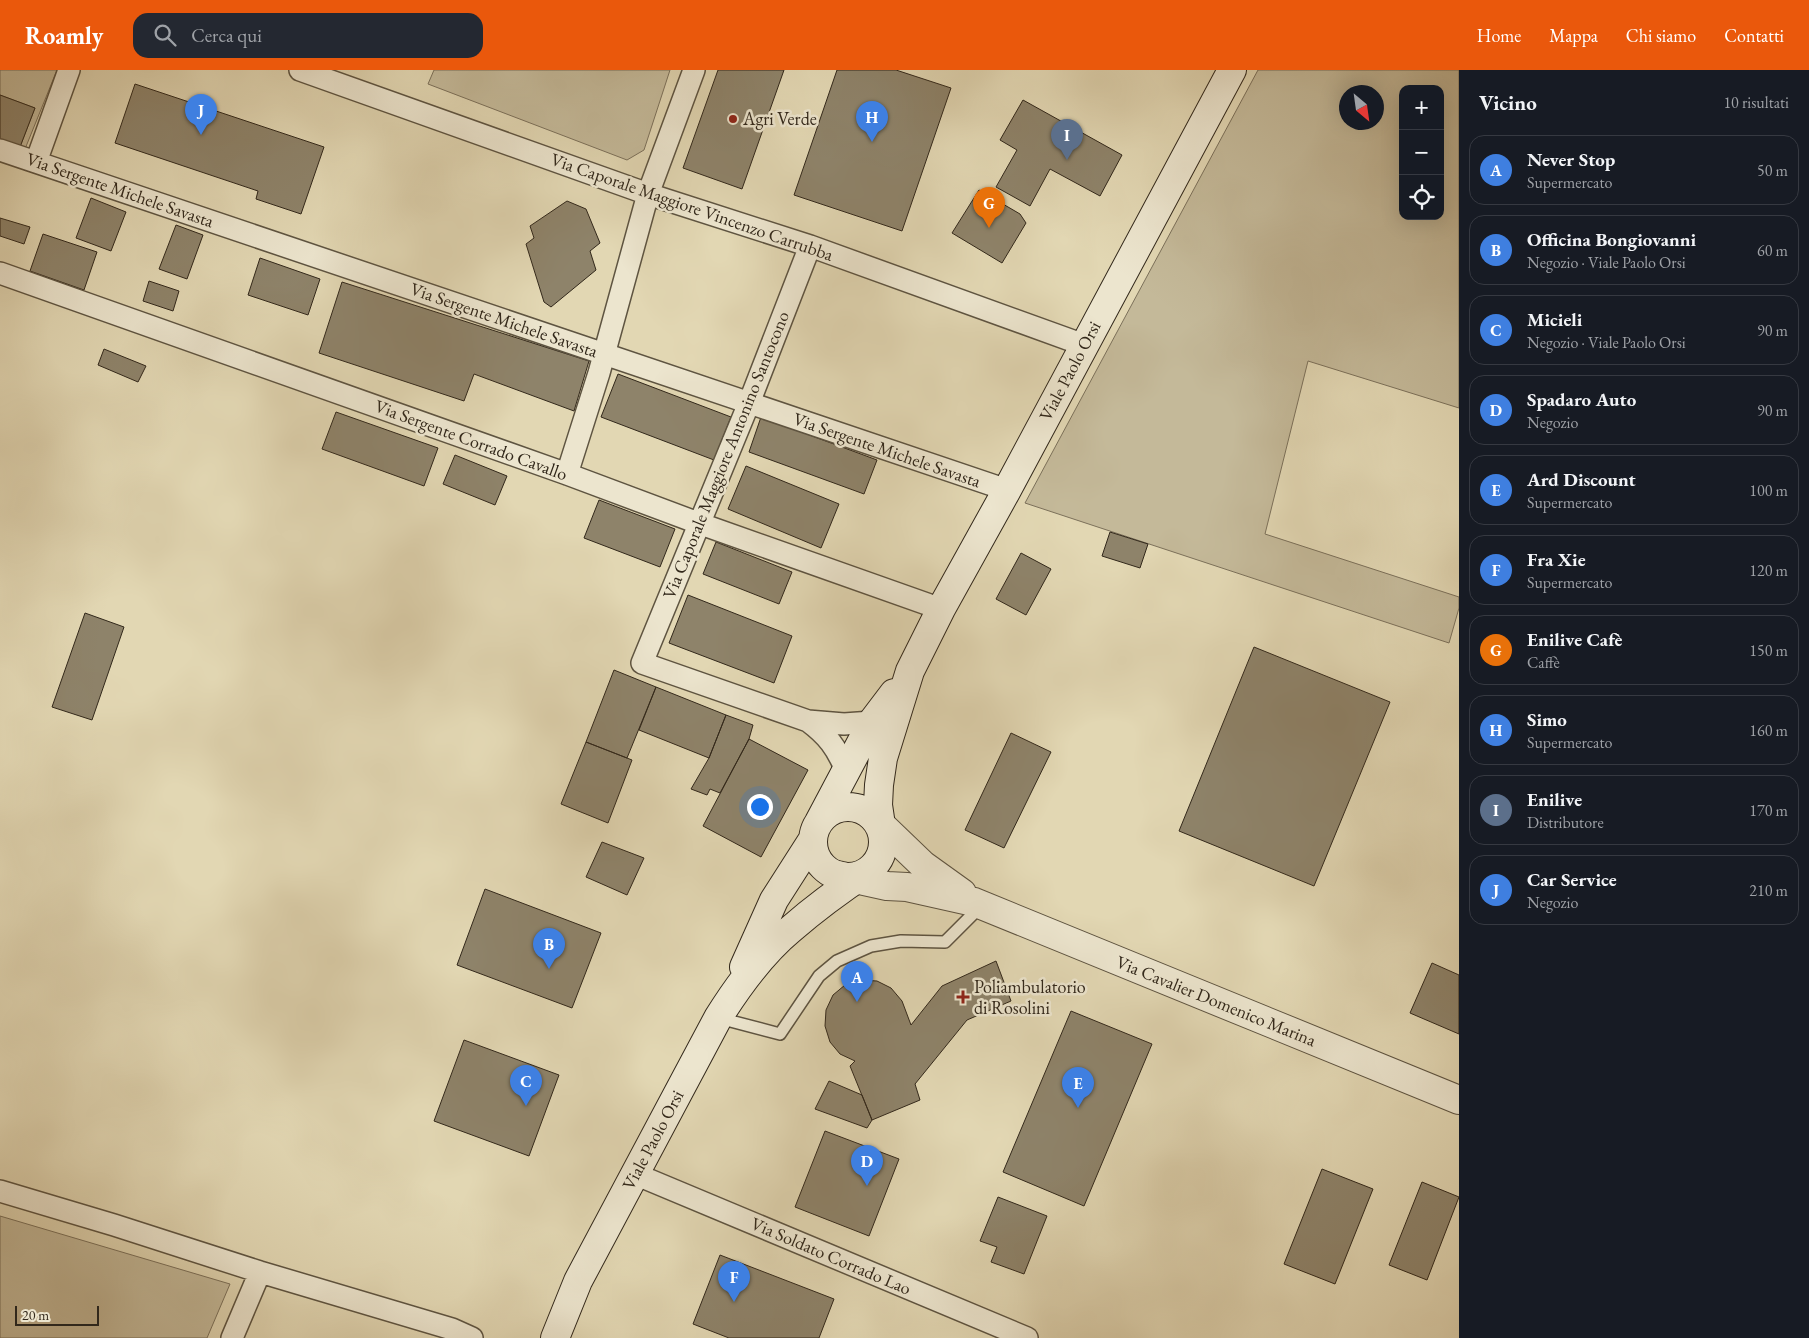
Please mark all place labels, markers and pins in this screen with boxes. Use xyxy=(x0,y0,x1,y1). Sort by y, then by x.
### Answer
pin: J xyxy=(185,94,217,135)
pin: H xyxy=(856,101,888,142)
place label: Agri Verde xyxy=(742,107,817,130)
marker: Agri Verde xyxy=(727,113,739,125)
pin: I xyxy=(1051,119,1083,160)
pin: G xyxy=(973,187,1005,228)
pin: B xyxy=(533,928,565,969)
pin: A xyxy=(841,961,873,1002)
place label: Poliambulatorio di Rosolini xyxy=(974,975,1086,1019)
marker: Poliambulatorio di Rosolini xyxy=(956,990,970,1004)
pin: C xyxy=(510,1065,542,1106)
pin: E xyxy=(1062,1067,1094,1108)
pin: D xyxy=(851,1145,883,1186)
pin: F xyxy=(718,1261,750,1302)

